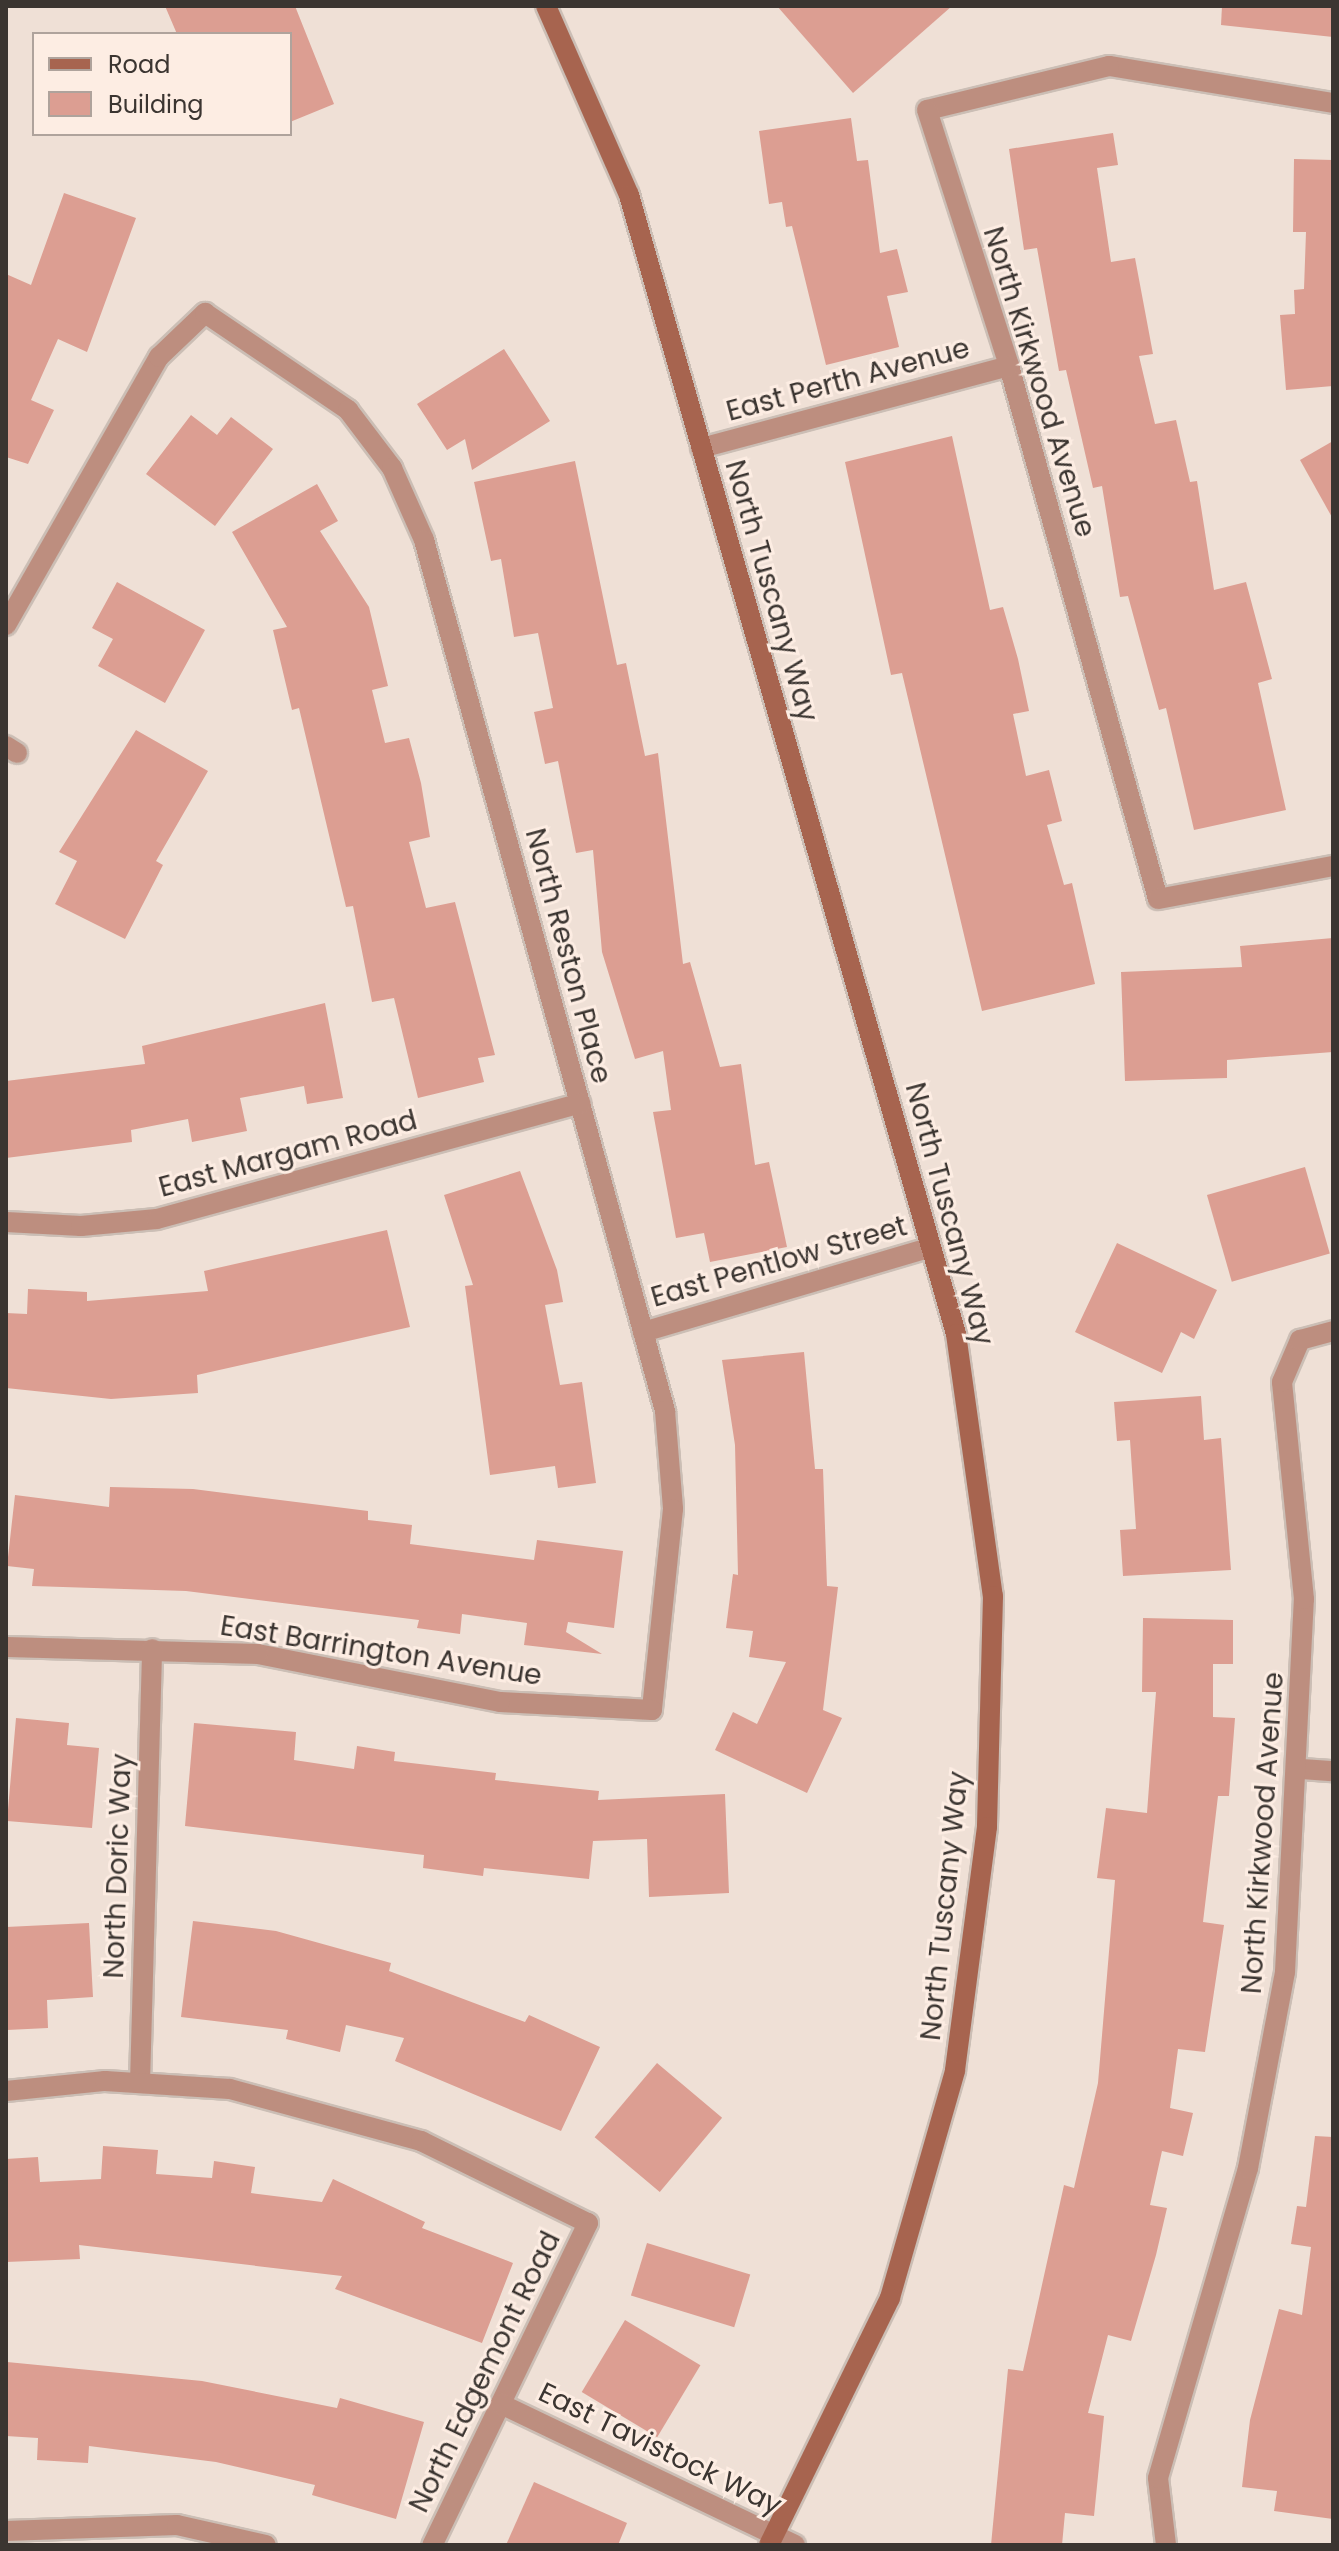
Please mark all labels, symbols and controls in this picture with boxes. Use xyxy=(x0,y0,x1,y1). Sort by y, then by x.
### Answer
legend xyxy=(32,32,292,136)
text: Road xyxy=(108,48,170,81)
text: Building xyxy=(108,88,204,121)
street label: North Kirkwood Avenue xyxy=(976,223,1102,541)
street label: East Perth Avenue xyxy=(723,331,973,429)
street label: North Tuscany Way xyxy=(718,456,824,726)
street label: North Reston Place xyxy=(518,825,618,1087)
street label: North Tuscany Way xyxy=(898,1079,1000,1349)
street label: East Margam Road xyxy=(155,1103,421,1205)
street label: East Pentlow Street xyxy=(647,1209,911,1315)
street label: East Barrington Avenue xyxy=(218,1609,544,1693)
street label: North Kirkwood Avenue xyxy=(1235,1671,1291,1995)
street label: North Doric Way xyxy=(97,1753,139,1979)
street label: North Tuscany Way xyxy=(914,1770,976,2042)
street label: North Edgemont Road xyxy=(402,2226,568,2518)
street label: East Tavistock Way xyxy=(533,2376,787,2522)

